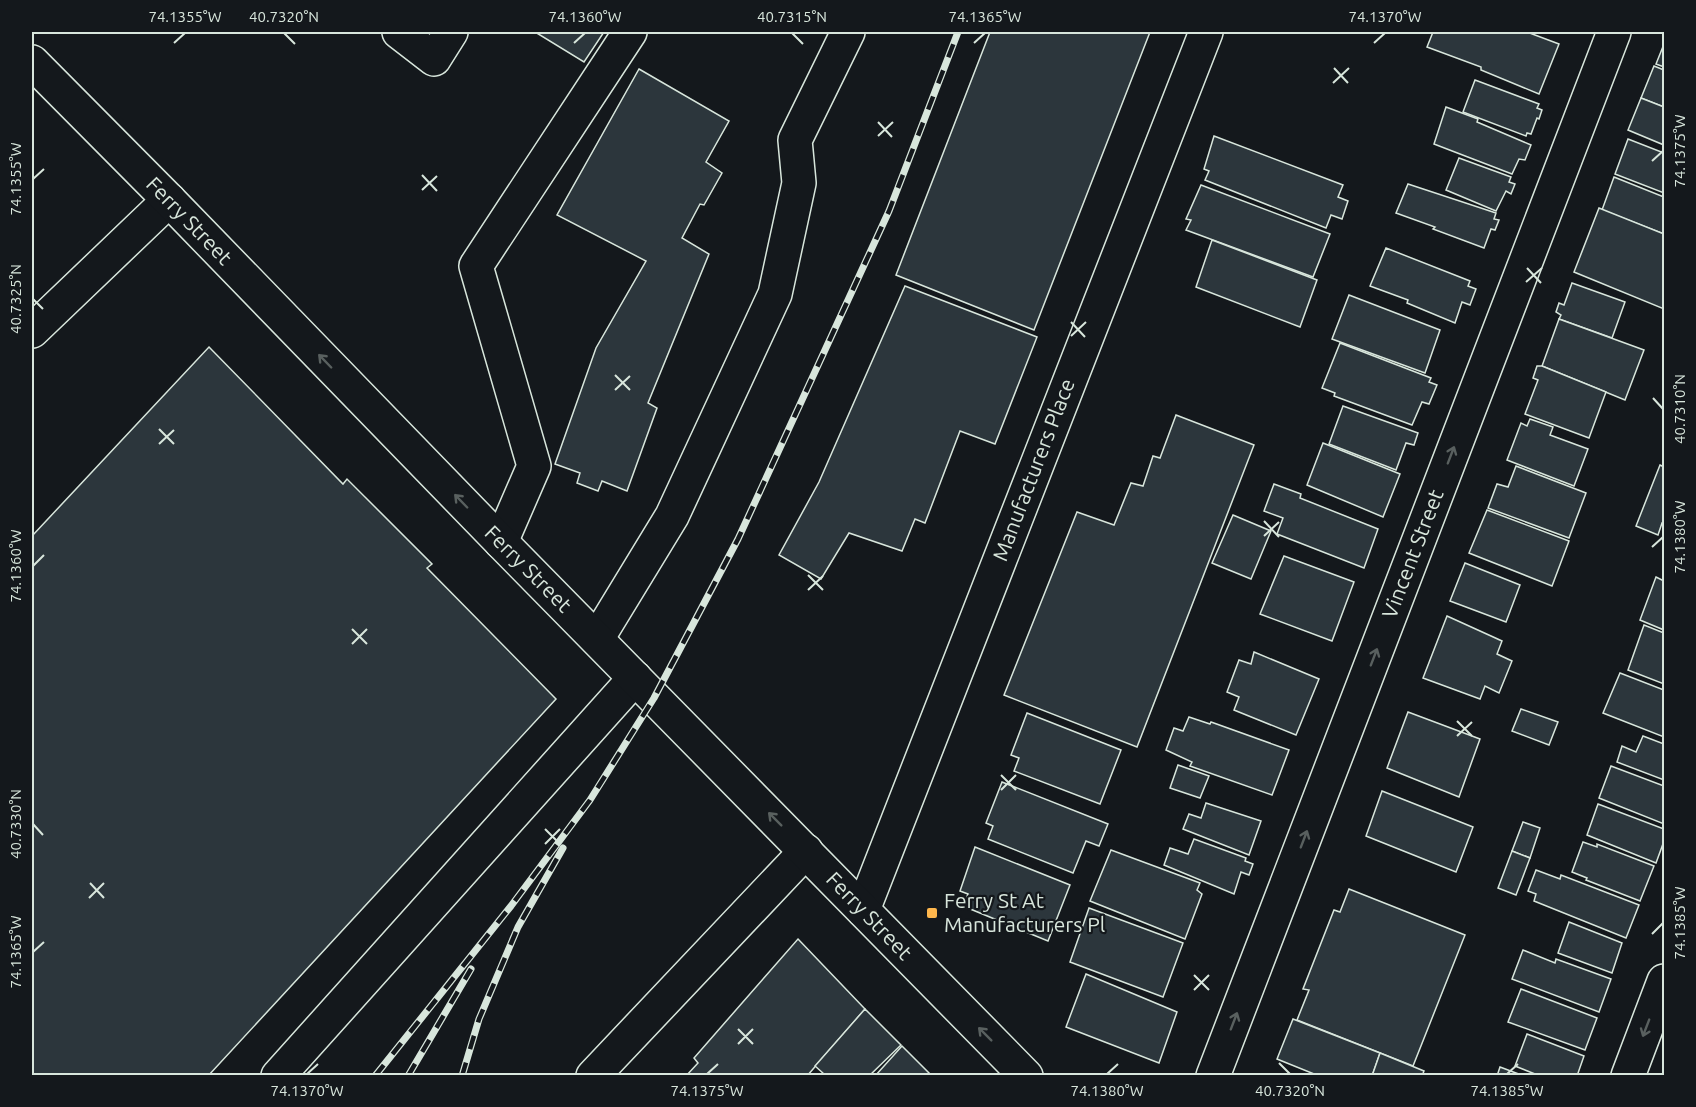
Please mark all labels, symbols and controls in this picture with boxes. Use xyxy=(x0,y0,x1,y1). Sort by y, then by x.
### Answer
text: 74.1355°W xyxy=(148,8,222,25)
text: 40.7320°N xyxy=(249,8,319,25)
text: 74.1360°W xyxy=(548,8,622,25)
text: 40.7315°N xyxy=(757,8,827,25)
text: 74.1365°W xyxy=(948,8,1022,25)
text: 74.1370°W xyxy=(1348,8,1422,25)
text: 74.1375°W xyxy=(1671,114,1688,188)
text: 74.1355°W xyxy=(7,142,24,216)
street label: Ferry Street xyxy=(142,171,237,269)
text: 40.7325°N xyxy=(7,264,24,334)
one-way arrow xyxy=(319,354,333,369)
text: 40.7310°N xyxy=(1671,374,1688,444)
street label: Manufacturers Place xyxy=(987,375,1079,564)
one-way arrow xyxy=(1446,446,1457,465)
street label: Vincent Street xyxy=(1376,486,1448,621)
one-way arrow xyxy=(454,494,468,509)
text: 74.1380°W xyxy=(1671,500,1688,574)
street label: Ferry Street xyxy=(480,520,577,617)
text: 74.1360°W xyxy=(7,529,24,603)
one-way arrow xyxy=(1369,648,1380,667)
text: 40.7330°N xyxy=(7,789,24,859)
one-way arrow xyxy=(767,812,782,827)
one-way arrow xyxy=(1299,830,1310,849)
street label: Ferry Street xyxy=(822,866,917,964)
text: 74.1385°W xyxy=(1671,886,1688,960)
place label: Ferry St At Manufacturers Pl xyxy=(944,888,1105,936)
marker: Ferry St At Manufacturers Pl xyxy=(925,906,939,920)
text: 74.1365°W xyxy=(7,915,24,989)
one-way arrow xyxy=(1229,1012,1240,1031)
one-way arrow xyxy=(1640,1019,1651,1037)
one-way arrow xyxy=(977,1026,992,1041)
text: 74.1370°W xyxy=(270,1082,344,1099)
text: 74.1375°W xyxy=(670,1082,744,1099)
text: 74.1380°W xyxy=(1070,1082,1144,1099)
text: 40.7320°N xyxy=(1255,1082,1325,1099)
text: 74.1385°W xyxy=(1470,1082,1544,1099)

